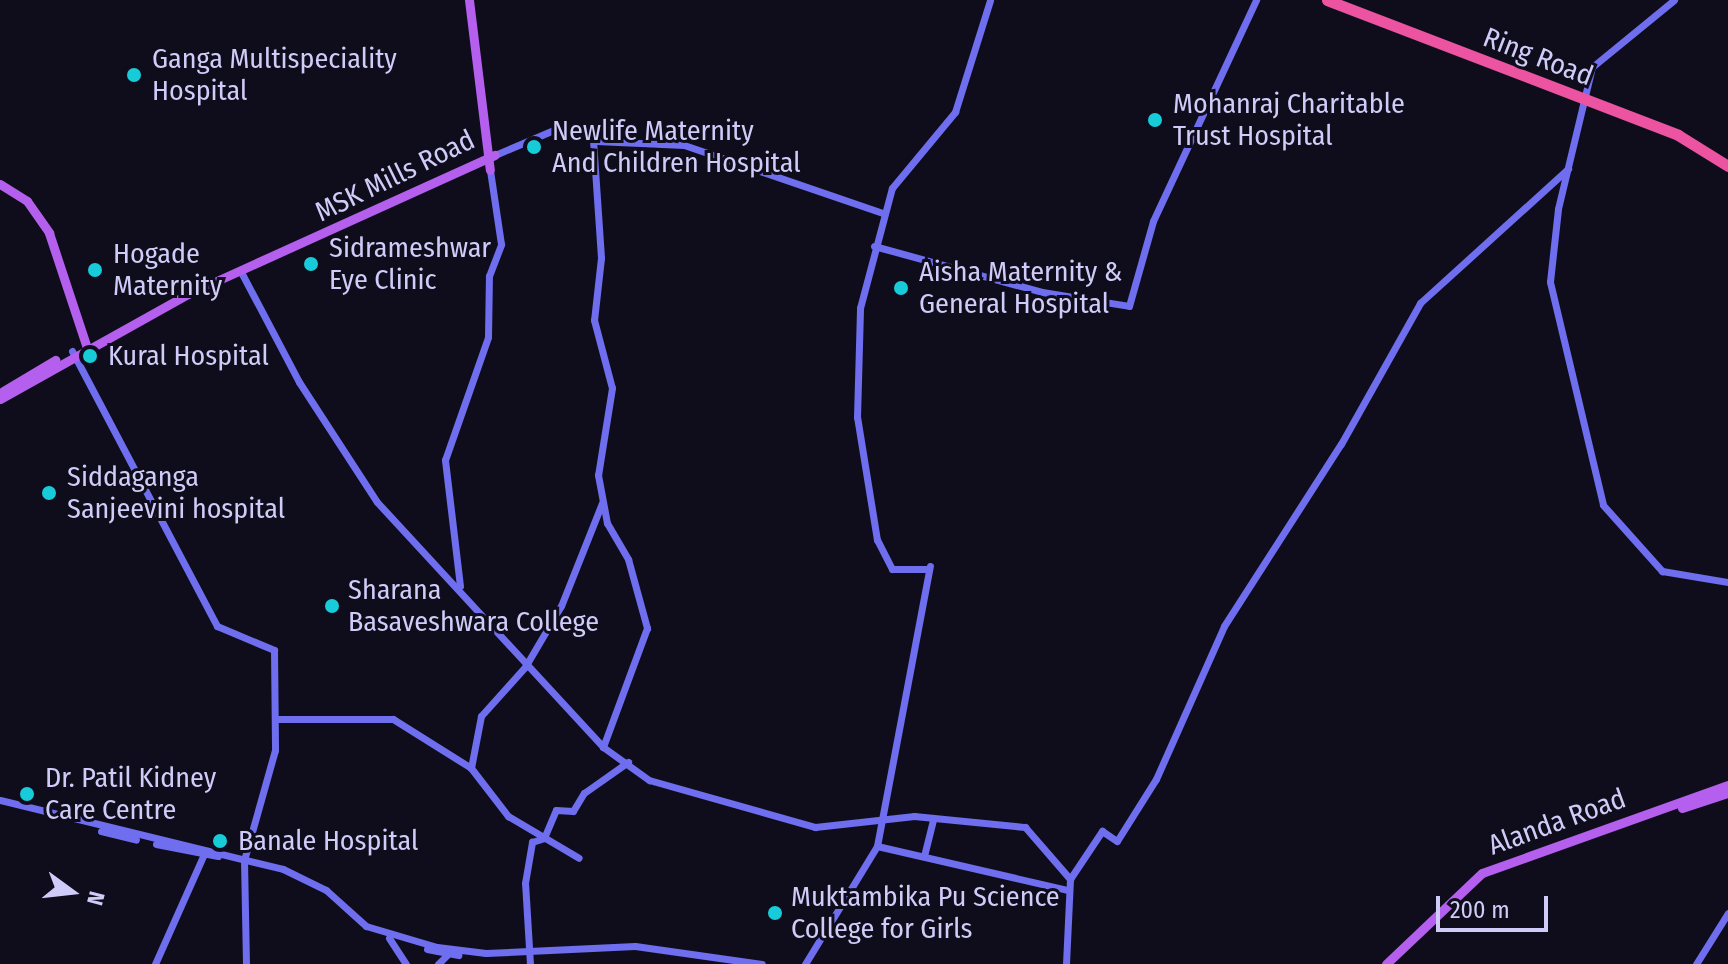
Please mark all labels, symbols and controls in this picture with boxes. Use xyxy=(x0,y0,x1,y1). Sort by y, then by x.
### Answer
street label: Ring Road xyxy=(1478,21,1598,93)
place label: Ganga Multispeciality Hospital xyxy=(152,42,397,108)
marker: Ganga Multispeciality Hospital xyxy=(123,64,145,86)
place label: Mohanraj Charitable Trust Hospital xyxy=(1173,87,1405,153)
marker: Mohanraj Charitable Trust Hospital xyxy=(1144,109,1166,131)
place label: Newlife Maternity And Children Hospital xyxy=(552,114,801,180)
street label: MSK Mills Road xyxy=(310,123,480,229)
marker: Newlife Maternity And Children Hospital xyxy=(523,136,545,158)
place label: Sidrameshwar Eye Clinic xyxy=(329,231,491,297)
place label: Hogade Maternity xyxy=(113,237,222,303)
marker: Sidrameshwar Eye Clinic xyxy=(300,253,322,275)
place label: Aisha Maternity & General Hospital xyxy=(919,255,1122,321)
marker: Hogade Maternity xyxy=(84,259,106,281)
marker: Aisha Maternity & General Hospital xyxy=(890,277,912,299)
place label: Kural Hospital xyxy=(108,339,269,373)
marker: Kural Hospital xyxy=(79,345,101,367)
place label: Siddaganga Sanjeevini hospital xyxy=(67,460,285,526)
marker: Siddaganga Sanjeevini hospital xyxy=(38,482,60,504)
place label: Sharana Basaveshwara College xyxy=(348,573,599,639)
marker: Sharana Basaveshwara College xyxy=(323,597,341,615)
place label: Dr. Patil Kidney Care Centre xyxy=(45,761,216,827)
street label: Alanda Road xyxy=(1484,782,1630,862)
marker: Dr. Patil Kidney Care Centre xyxy=(16,783,38,805)
place label: Banale Hospital xyxy=(238,824,418,858)
marker: Banale Hospital xyxy=(209,830,231,852)
north arrow xyxy=(32,852,112,932)
place label: Muktambika Pu Science College for Girls xyxy=(791,880,1060,946)
scale bar xyxy=(1440,880,1552,930)
text: N xyxy=(81,888,110,908)
text: 200 m xyxy=(1450,896,1510,924)
marker: Muktambika Pu Science College for Girls xyxy=(766,904,784,922)

